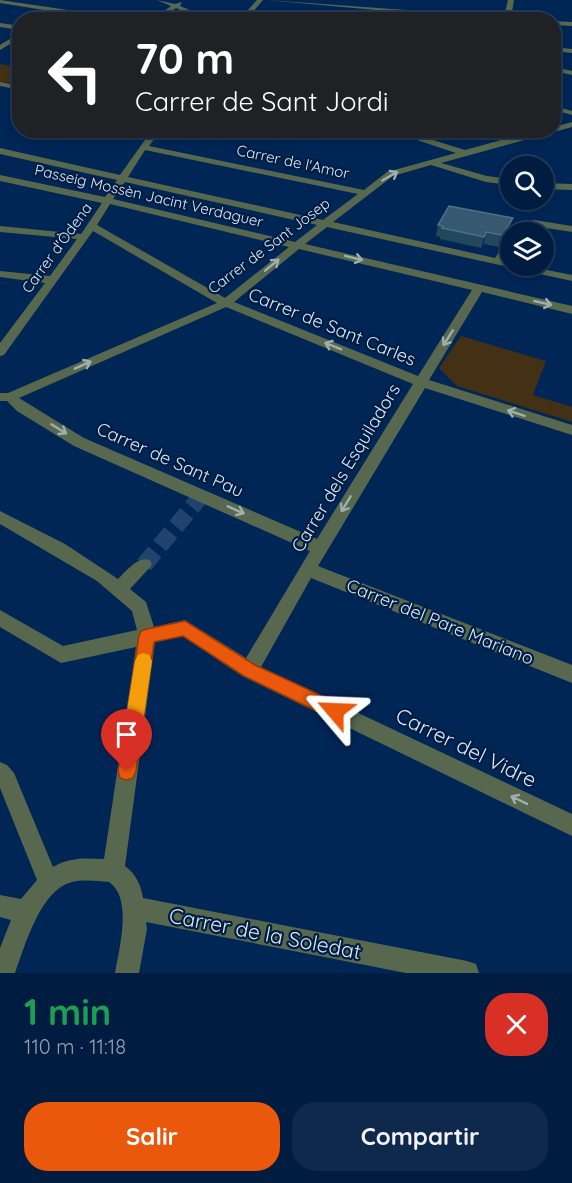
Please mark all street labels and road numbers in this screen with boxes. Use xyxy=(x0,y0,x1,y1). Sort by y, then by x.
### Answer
street label: Carrer de l'Amor xyxy=(235,140,351,183)
street label: Passeig Mossèn Jacint Verdaguer xyxy=(33,160,266,231)
street label: Carrer de Sant Josep xyxy=(204,194,333,298)
street label: Carrer d'Òdena xyxy=(17,199,96,297)
street label: Carrer de Sant Carles xyxy=(245,282,419,371)
street label: Carrer dels Esquiladors xyxy=(286,379,405,556)
street label: Carrer de Sant Pau xyxy=(93,417,247,502)
street label: Carrer del Pare Mariano xyxy=(343,573,537,670)
street label: Carrer del Vidre xyxy=(392,702,541,792)
street label: Carrer de la Soledat xyxy=(167,902,363,964)

